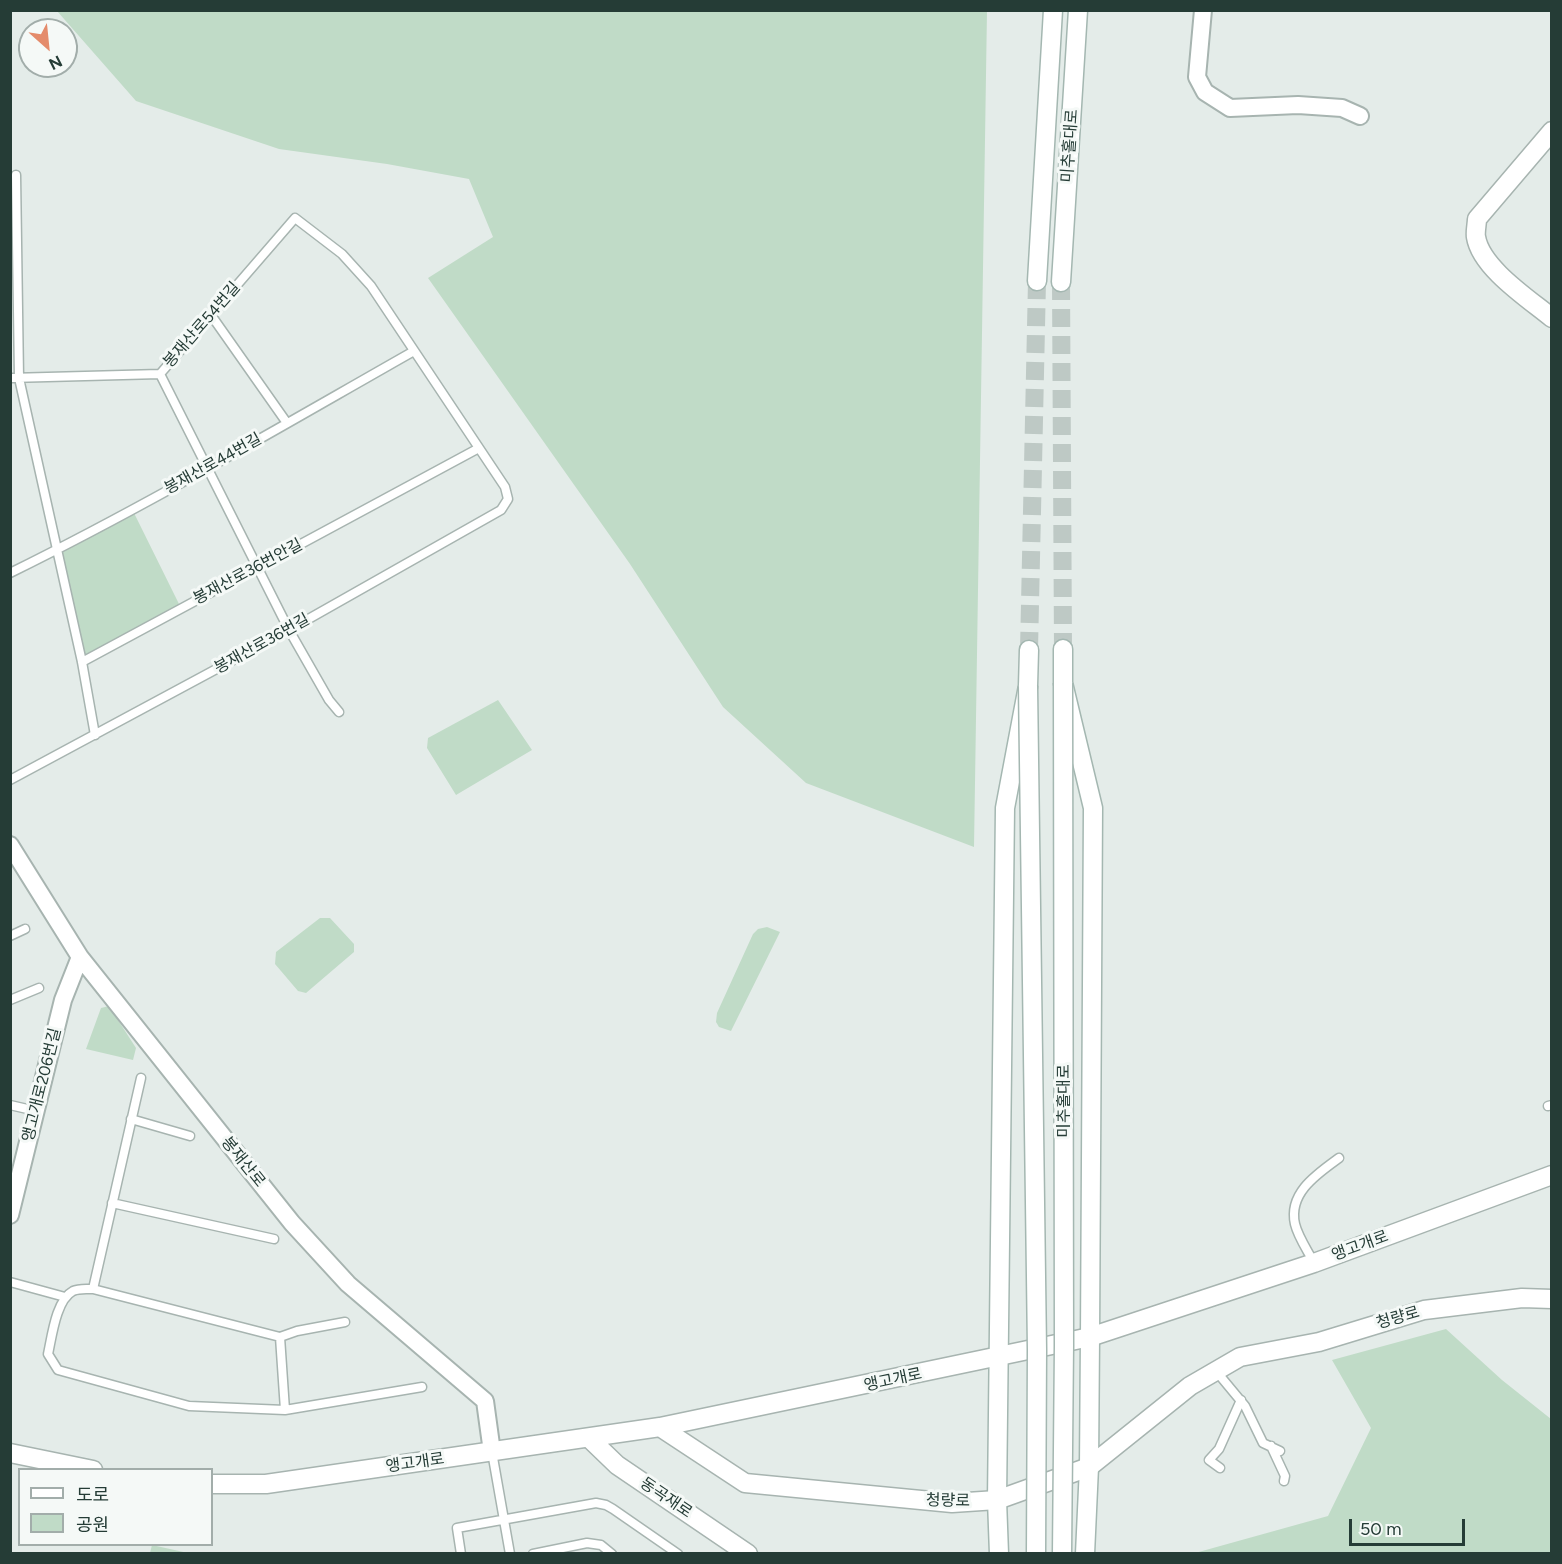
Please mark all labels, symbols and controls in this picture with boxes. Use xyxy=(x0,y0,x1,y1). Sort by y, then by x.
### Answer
north arrow xyxy=(18,18,78,78)
text: N xyxy=(46,51,65,74)
street label: 미추홀대로 xyxy=(1058,109,1082,183)
street label: 봉재산로54번길 xyxy=(160,278,244,372)
street label: 봉재산로44번길 xyxy=(161,429,265,499)
street label: 봉재산로36번안길 xyxy=(190,535,306,609)
street label: 봉재산로36번길 xyxy=(211,610,313,678)
street label: 앵고개로206번길 xyxy=(19,1026,65,1144)
street label: 미추홀대로 xyxy=(1054,1064,1074,1138)
street label: 봉재산로 xyxy=(217,1133,269,1191)
street label: 앵고개로 xyxy=(1329,1227,1391,1265)
street label: 청량로 xyxy=(1374,1303,1422,1333)
street label: 앵고개로 xyxy=(862,1364,924,1396)
street label: 앵고개로 xyxy=(385,1449,445,1477)
legend xyxy=(18,1468,213,1546)
street label: 동곡재로 xyxy=(636,1474,696,1522)
text: 도로 xyxy=(76,1484,109,1506)
street label: 청량로 xyxy=(926,1491,970,1511)
scale bar xyxy=(1352,1507,1468,1545)
text: 공원 xyxy=(76,1514,109,1536)
text: 50 m xyxy=(1360,1518,1402,1540)

